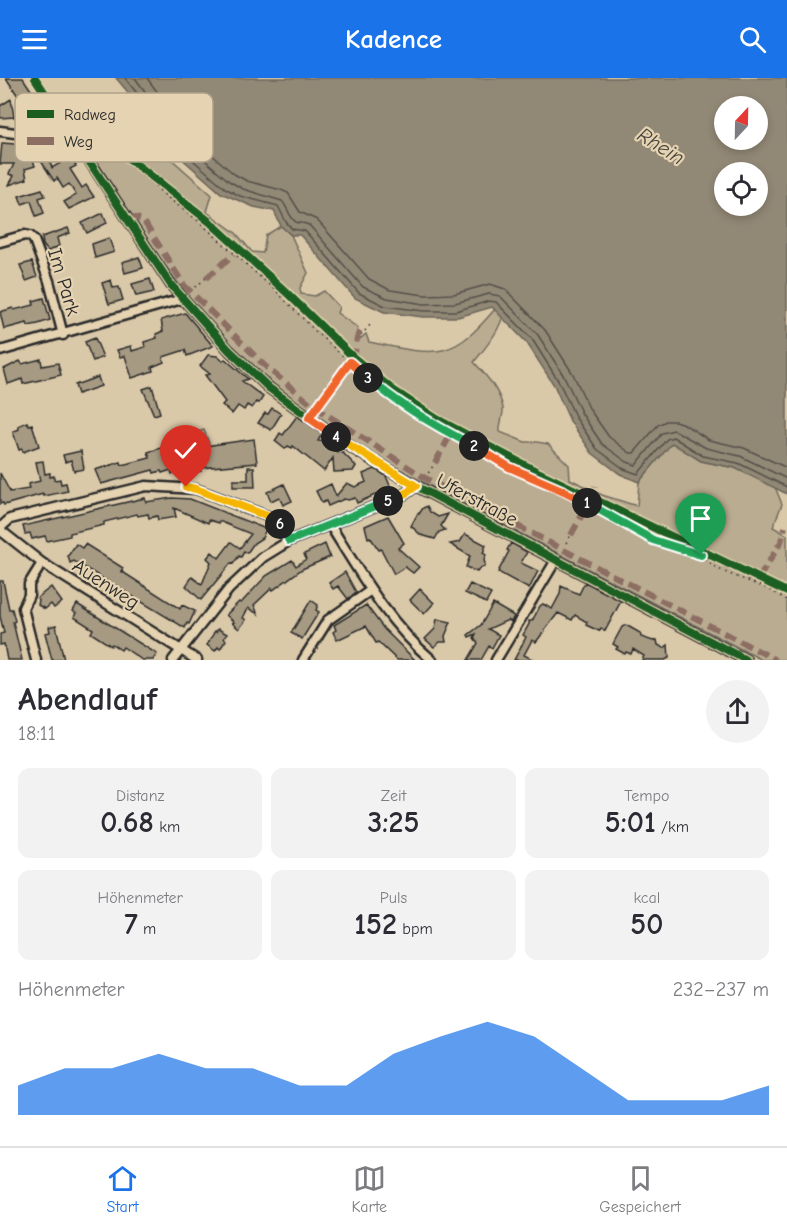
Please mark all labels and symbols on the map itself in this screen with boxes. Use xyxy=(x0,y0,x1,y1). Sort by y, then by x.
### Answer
legend xyxy=(15,93,213,162)
north arrow xyxy=(714,96,768,150)
text: Radweg xyxy=(64,106,116,124)
water label: Rhein xyxy=(633,122,689,170)
text: Weg xyxy=(64,133,93,151)
street label: Im Park xyxy=(43,245,85,319)
pin: 3 xyxy=(353,363,383,393)
pin: 4 xyxy=(321,422,351,452)
pin xyxy=(160,425,211,487)
pin: 2 xyxy=(459,431,489,461)
street label: Uferstraße xyxy=(432,469,522,531)
pin: 5 xyxy=(373,486,403,516)
pin: 1 xyxy=(572,488,602,518)
pin xyxy=(675,493,726,555)
pin: 6 xyxy=(265,509,295,539)
street label: Auenweg xyxy=(68,554,144,614)

